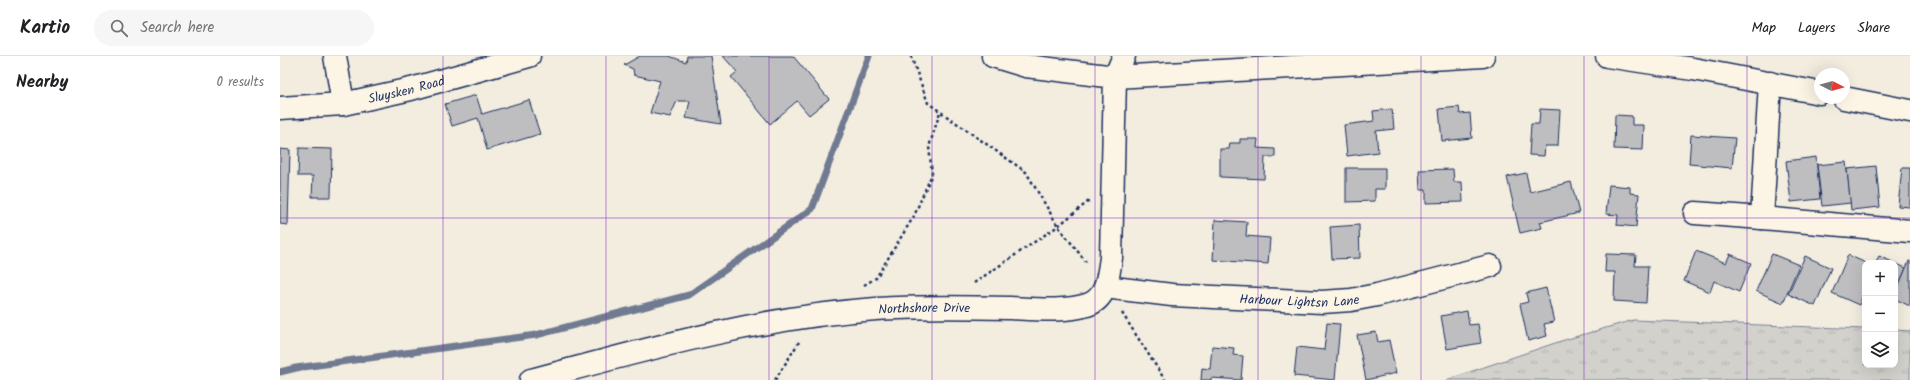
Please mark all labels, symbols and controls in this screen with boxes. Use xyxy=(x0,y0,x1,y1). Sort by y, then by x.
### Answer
search box xyxy=(94,10,374,46)
text: Kartio xyxy=(20,13,70,43)
text: Search here xyxy=(140,16,214,40)
icon: search xyxy=(108,17,130,39)
text: Map xyxy=(1752,17,1776,39)
text: Layers xyxy=(1798,17,1836,39)
text: Share xyxy=(1858,17,1890,39)
north arrow xyxy=(1814,68,1850,104)
text: Nearby xyxy=(16,69,68,96)
street label: Sluysken Road xyxy=(366,71,448,110)
text: 0 results xyxy=(217,72,264,93)
map controls xyxy=(1862,260,1898,368)
button: + xyxy=(1862,260,1898,296)
street label: Harbour Lightsn Lane xyxy=(1239,289,1361,314)
button: − xyxy=(1862,296,1898,332)
street label: Northshore Drive xyxy=(878,298,970,321)
button: layers xyxy=(1862,332,1898,368)

